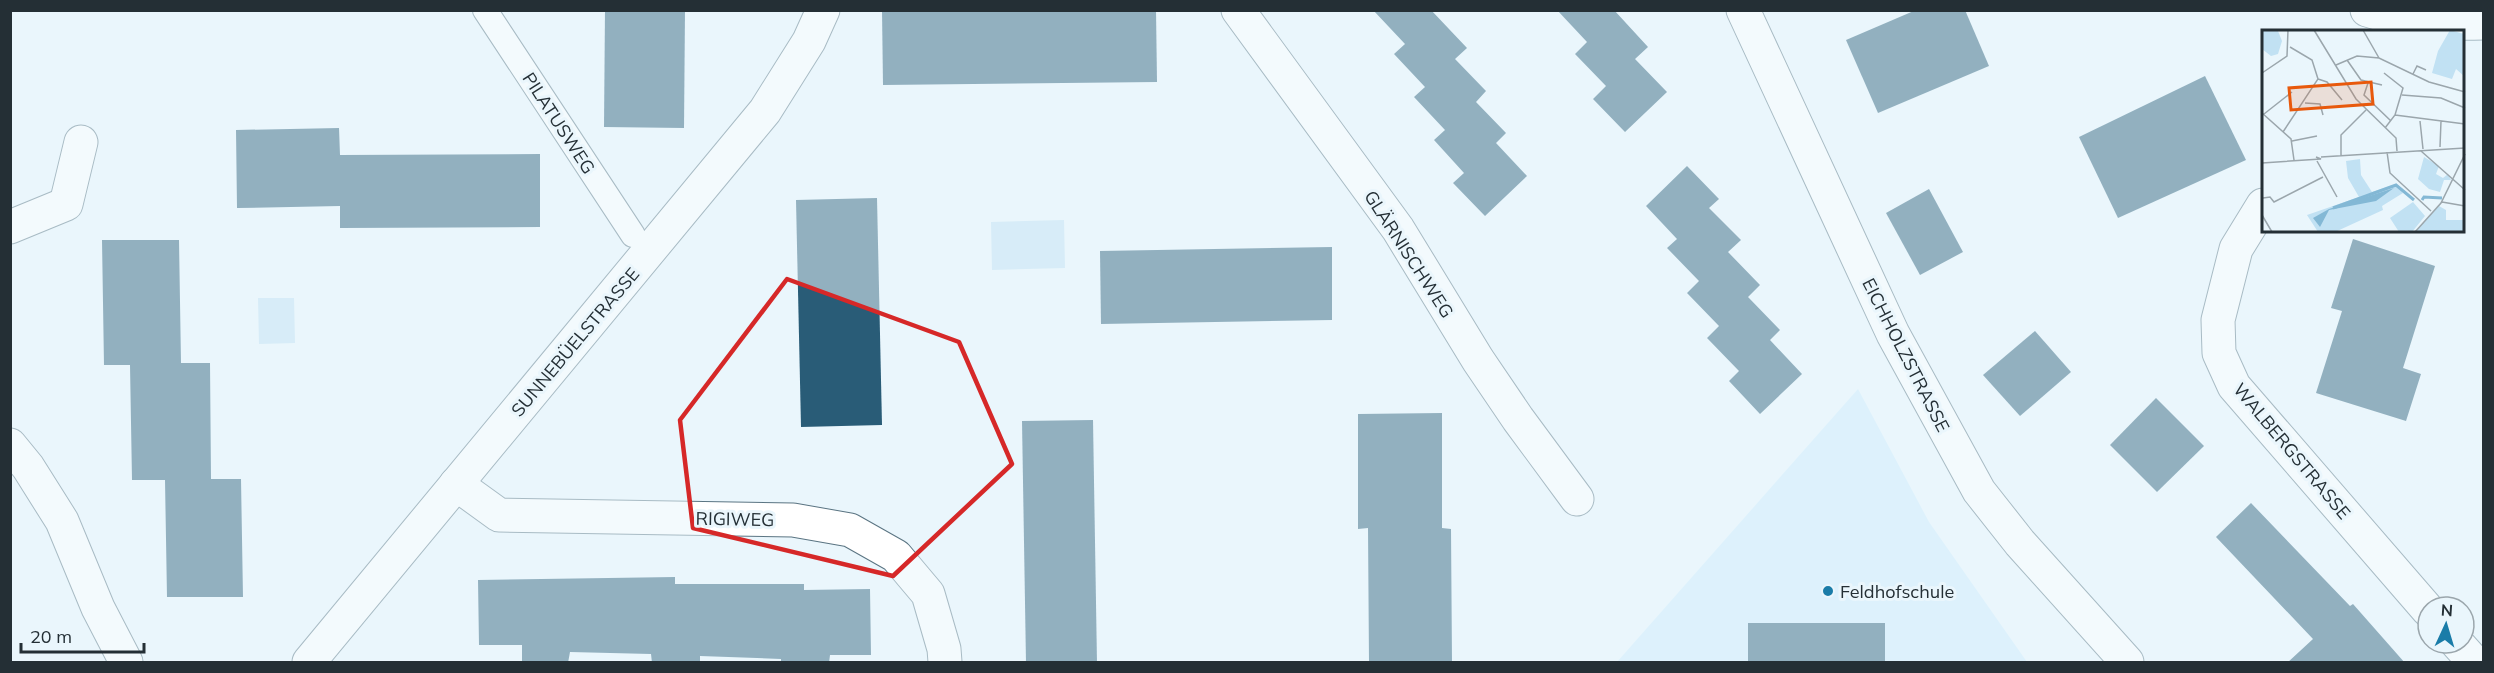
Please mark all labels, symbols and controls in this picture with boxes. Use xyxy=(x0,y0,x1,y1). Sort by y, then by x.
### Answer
inset map xyxy=(2262,30,2464,232)
street label: PILATUSWEG xyxy=(518,68,600,178)
street label: GLÄRNISCHWEG xyxy=(1359,186,1459,322)
street label: SUNNEBÜELSTRASSE xyxy=(506,263,644,421)
street label: EICHHOLZSTRASSE xyxy=(1857,274,1955,436)
street label: WALBERGSTRASSE xyxy=(2228,378,2356,524)
street label: RIGIWEG xyxy=(695,507,775,531)
place label: Feldhofschule xyxy=(1840,580,1954,603)
marker: Feldhofschule xyxy=(1821,584,1835,598)
north arrow xyxy=(2416,595,2476,655)
text: N xyxy=(2440,600,2454,620)
scale bar xyxy=(21,616,144,654)
text: 20 m xyxy=(30,625,72,648)

